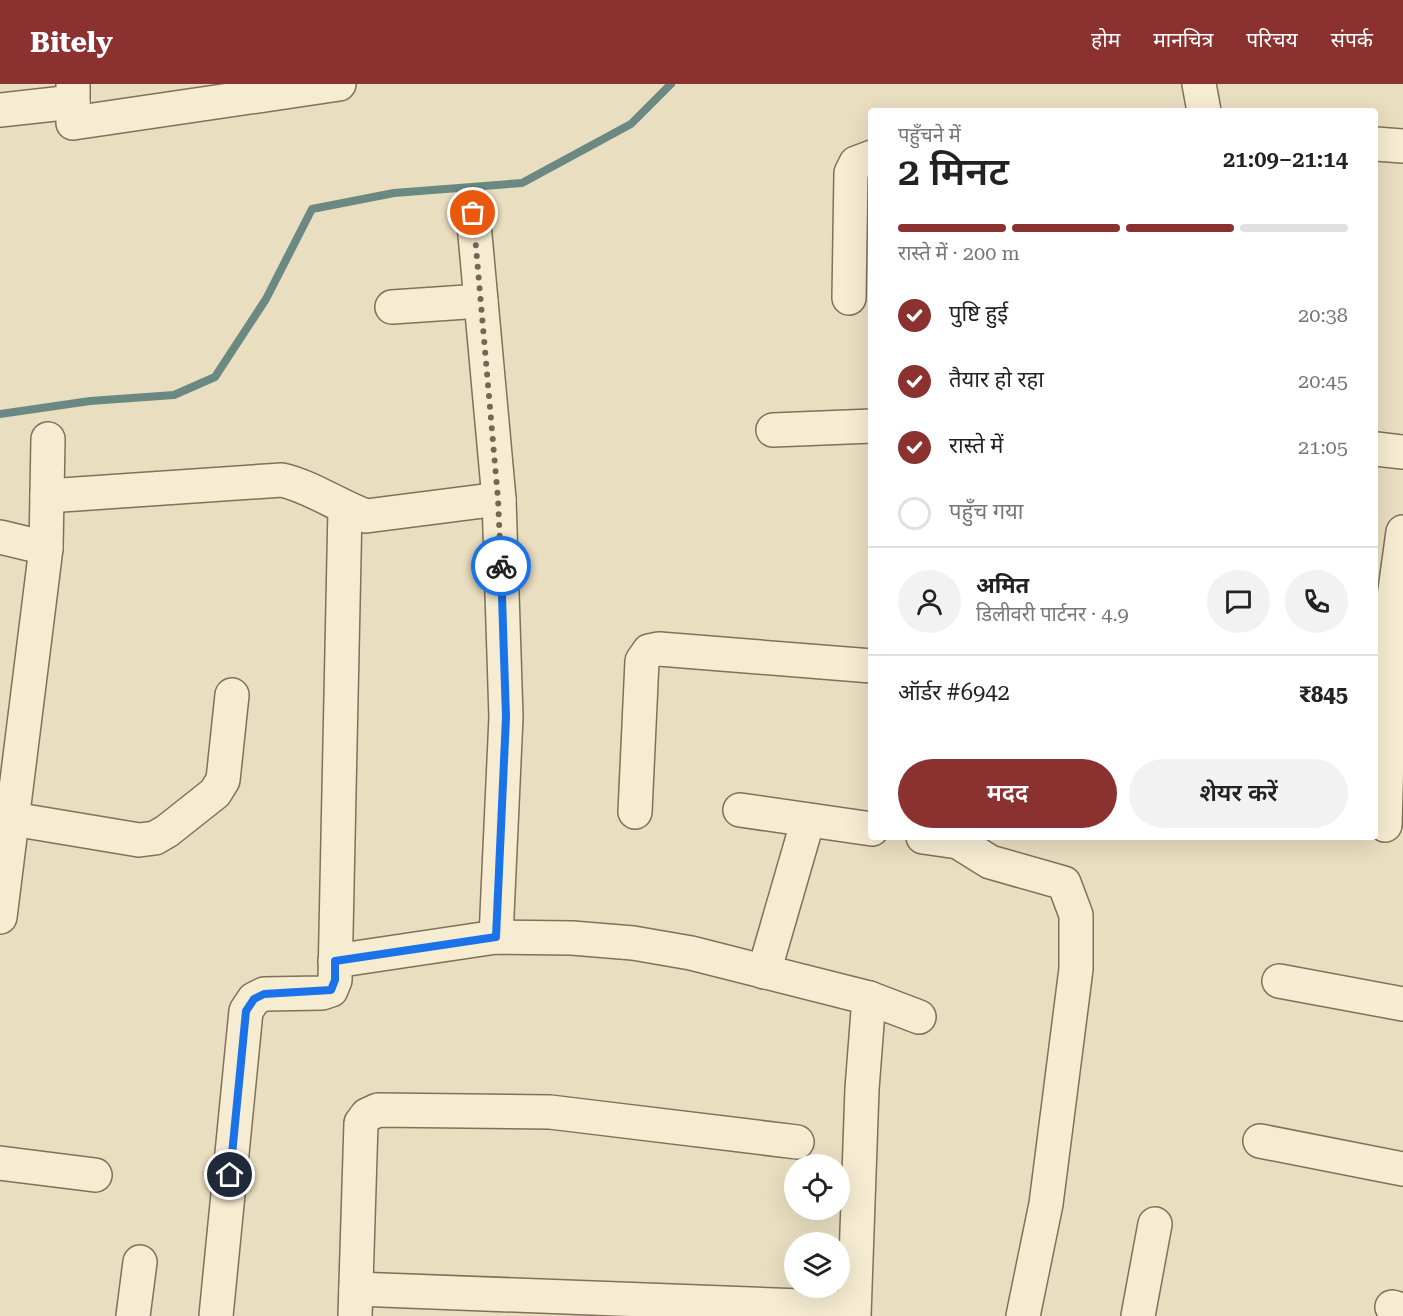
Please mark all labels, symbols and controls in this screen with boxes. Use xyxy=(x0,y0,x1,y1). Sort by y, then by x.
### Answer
text: Bitely xyxy=(30,26,113,59)
text: होम xyxy=(1091,28,1120,52)
text: मानचित्र xyxy=(1153,28,1213,52)
text: परिचय xyxy=(1246,28,1298,52)
text: संपर्क xyxy=(1331,28,1373,52)
text: पहुँचने में xyxy=(898,123,961,147)
text: 21:09–21:14 xyxy=(1223,147,1348,172)
text: 2 मिनट xyxy=(898,149,1009,195)
pin xyxy=(447,187,498,238)
icon: bag xyxy=(456,196,489,229)
text: रास्ते में · 200 m xyxy=(898,241,1020,265)
icon: check xyxy=(898,299,931,332)
text: पुष्टि हुई xyxy=(949,301,1008,326)
text: 20:38 xyxy=(1298,303,1348,327)
icon: check xyxy=(898,365,931,398)
text: तैयार हो रहा xyxy=(949,367,1044,392)
text: 20:45 xyxy=(1298,369,1348,393)
icon: check xyxy=(898,431,931,464)
text: रास्ते में xyxy=(949,433,1004,458)
text: 21:05 xyxy=(1298,435,1348,459)
text: पहुँच गया xyxy=(949,499,1024,524)
courier xyxy=(471,536,531,596)
icon: bike xyxy=(485,550,518,583)
button: person xyxy=(898,570,961,633)
button: chat xyxy=(1207,570,1270,633)
button: phone xyxy=(1285,570,1348,633)
text: अमित xyxy=(976,573,1029,598)
text: डिलीवरी पार्टनर · 4.9 xyxy=(976,602,1129,626)
text: ऑर्डर #6942 xyxy=(898,680,1010,705)
text: ₹845 xyxy=(1299,682,1348,707)
button: मदद xyxy=(898,759,1117,828)
button: शेयर करें xyxy=(1129,759,1348,828)
pin xyxy=(204,1149,255,1200)
map controls xyxy=(784,1154,850,1298)
button: locate xyxy=(784,1154,850,1220)
icon: home xyxy=(213,1158,246,1191)
button: layers xyxy=(784,1232,850,1298)

